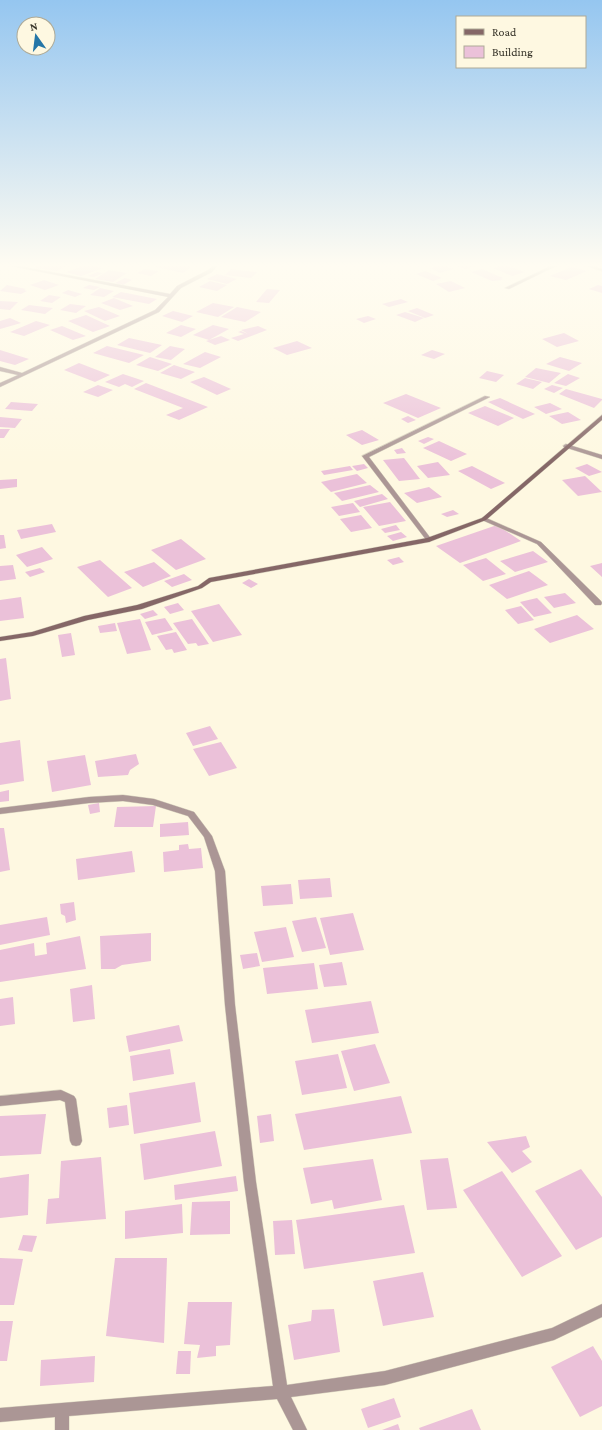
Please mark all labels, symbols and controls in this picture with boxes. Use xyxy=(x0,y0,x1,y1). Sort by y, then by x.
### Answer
north arrow xyxy=(16,16,56,56)
legend xyxy=(456,16,586,68)
text: N xyxy=(28,19,39,33)
text: Road xyxy=(492,25,517,39)
text: Building xyxy=(492,45,533,59)

